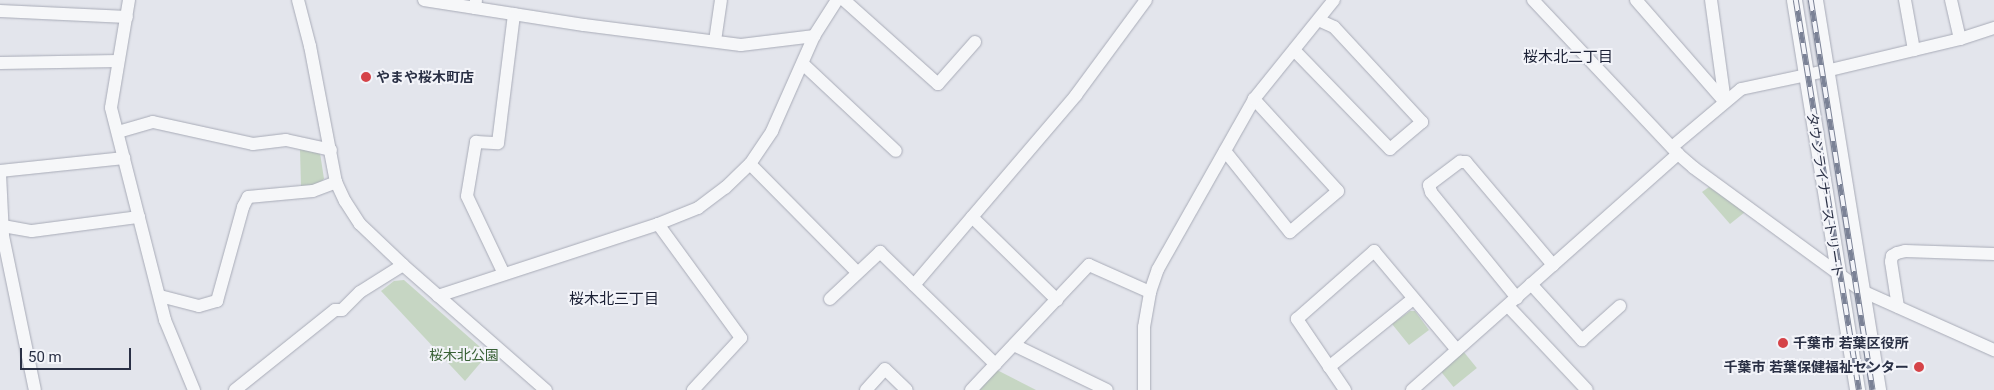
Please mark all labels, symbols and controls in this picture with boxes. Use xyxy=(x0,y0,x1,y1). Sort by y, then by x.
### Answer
district label: 桜木北二丁目 xyxy=(1523,49,1613,67)
place label: やまや桜木町店 xyxy=(376,69,474,85)
marker: やまや桜木町店 xyxy=(360,71,372,83)
street label: タウンライナーストリート xyxy=(1804,111,1846,279)
district label: 桜木北三丁目 xyxy=(569,291,659,309)
place label: 千葉市 若葉区役所 xyxy=(1793,335,1908,351)
marker: 千葉市 若葉区役所 xyxy=(1777,337,1789,349)
scale bar xyxy=(22,338,134,370)
park label: 桜木北公園 xyxy=(429,347,499,363)
text: 50 m xyxy=(28,348,62,366)
place label: 千葉市 若葉保健福祉センター xyxy=(1724,359,1909,375)
marker: 千葉市 若葉保健福祉センター xyxy=(1913,361,1925,373)

